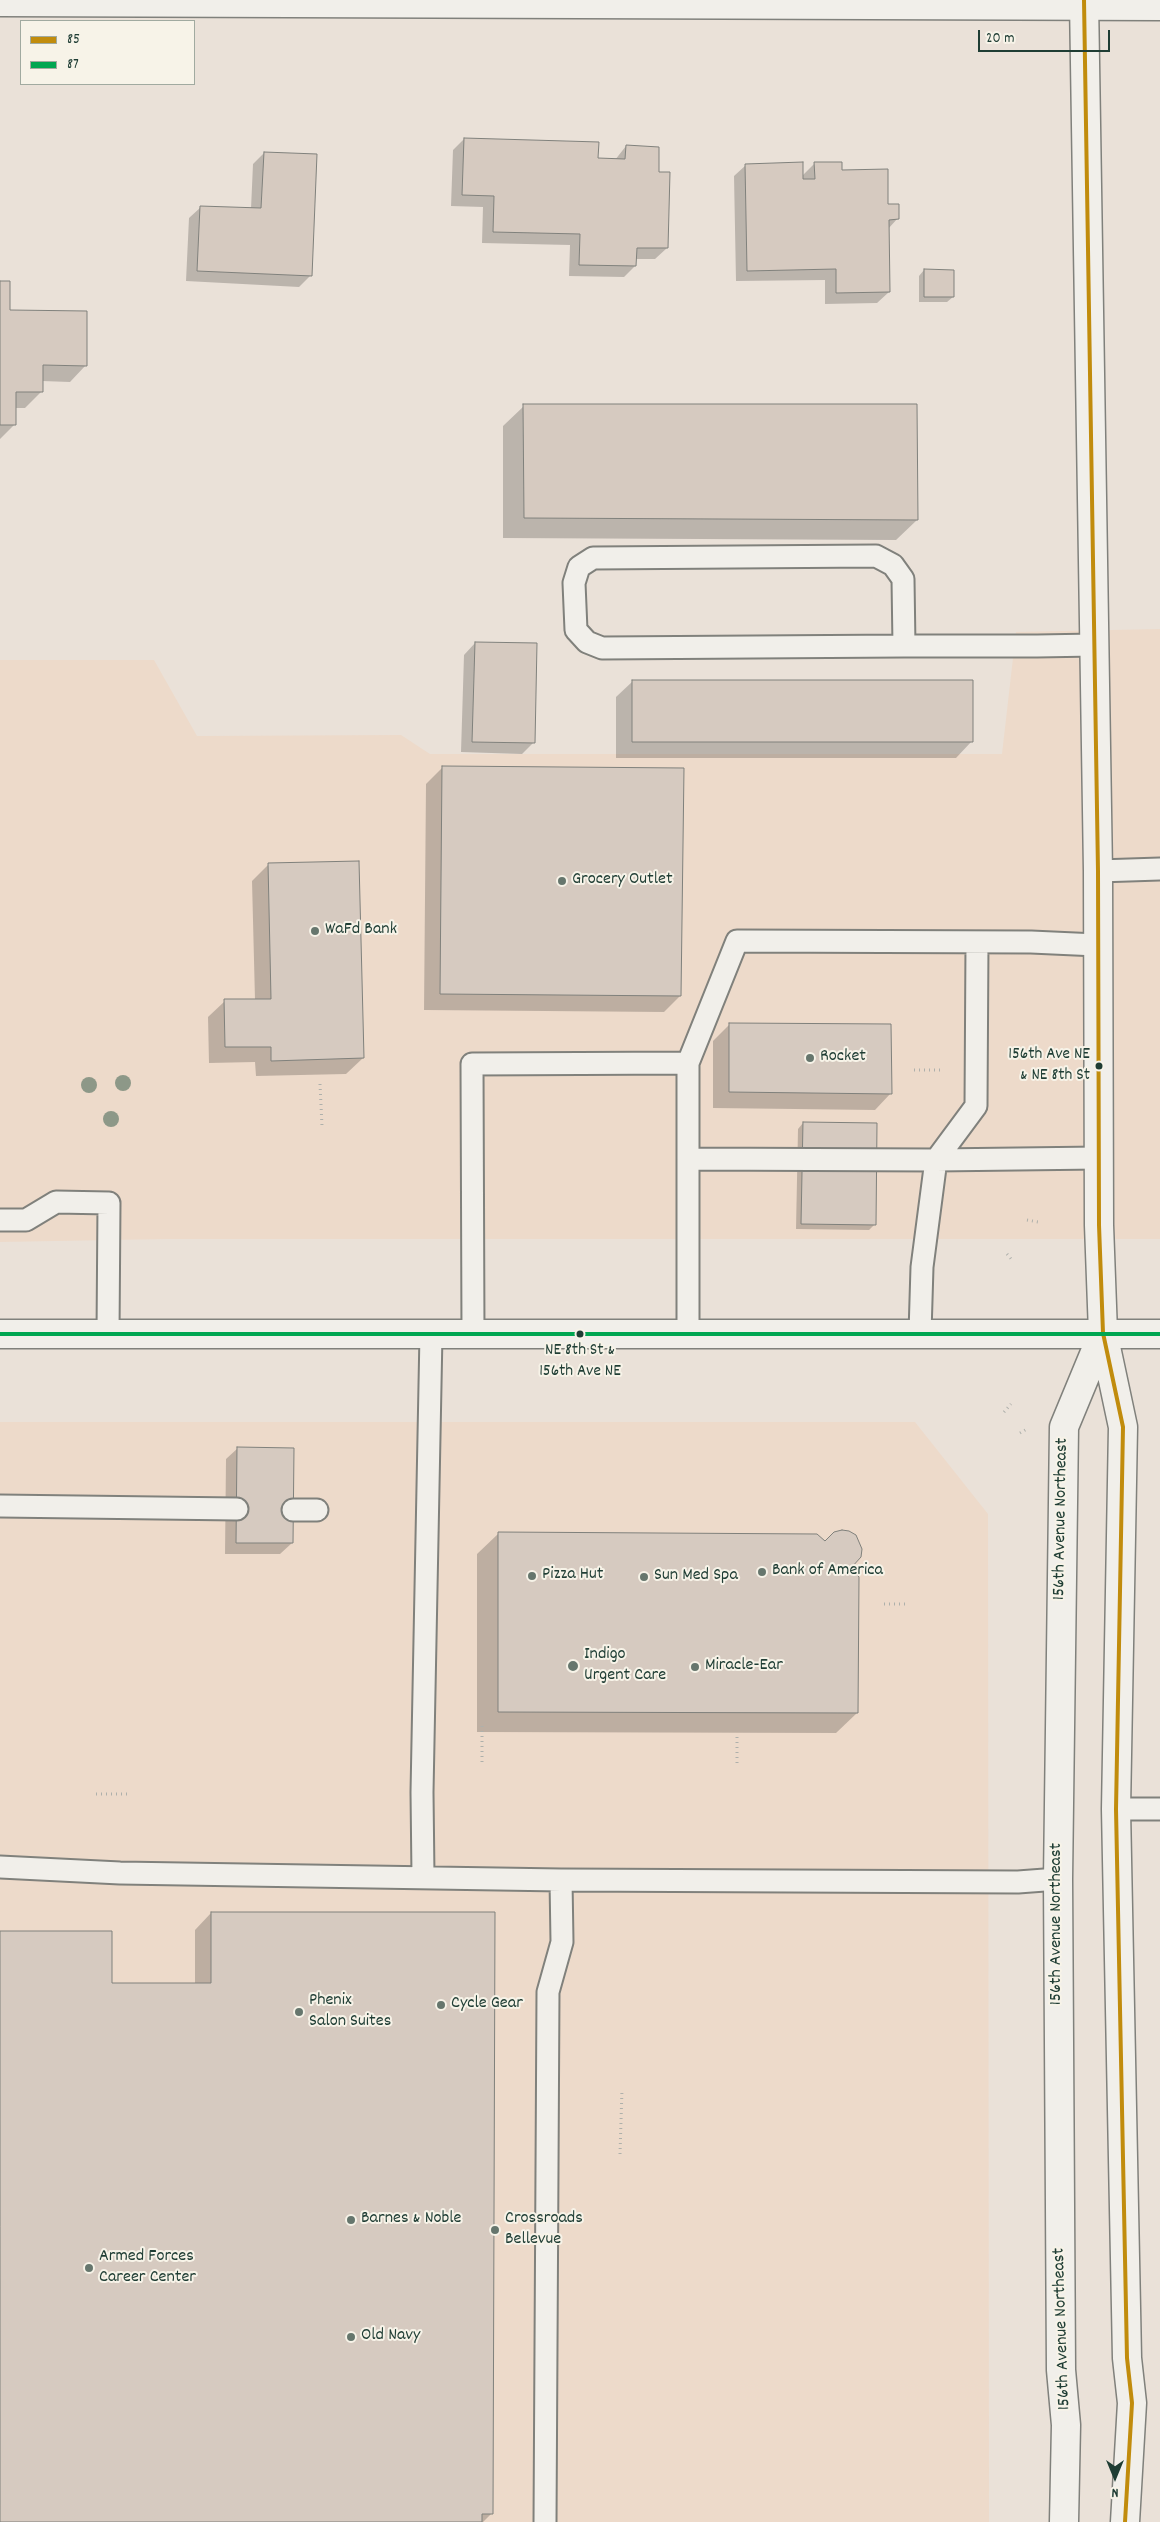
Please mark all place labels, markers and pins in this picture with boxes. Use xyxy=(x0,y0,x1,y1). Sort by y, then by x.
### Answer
place label: Grocery Outlet xyxy=(572,870,673,892)
marker: Grocery Outlet xyxy=(556,875,568,887)
place label: WaFd Bank xyxy=(325,920,397,942)
marker: WaFd Bank xyxy=(309,925,321,937)
place label: 156th Ave NE & NE 8th St xyxy=(1008,1046,1090,1086)
place label: Rocket xyxy=(820,1047,866,1069)
marker: Rocket xyxy=(804,1052,816,1064)
marker: 156th Ave NE & NE 8th St xyxy=(1094,1061,1104,1071)
marker: NE 8th St & 156th Ave NE xyxy=(575,1329,585,1339)
place label: NE 8th St & 156th Ave NE xyxy=(539,1342,621,1382)
place label: Bank of America xyxy=(772,1561,883,1583)
place label: Pizza Hut xyxy=(542,1565,603,1587)
place label: Sun Med Spa xyxy=(654,1566,738,1588)
marker: Bank of America xyxy=(756,1566,768,1578)
marker: Pizza Hut xyxy=(526,1570,538,1582)
marker: Sun Med Spa xyxy=(638,1571,650,1583)
place label: Indigo Urgent Care xyxy=(584,1645,666,1688)
place label: Miracle-Ear xyxy=(705,1656,783,1678)
marker: Indigo Urgent Care xyxy=(566,1659,580,1673)
marker: Miracle-Ear xyxy=(689,1661,701,1673)
place label: Phenix Salon Suites xyxy=(309,1991,391,2034)
place label: Cycle Gear xyxy=(451,1994,523,2016)
marker: Cycle Gear xyxy=(435,1999,447,2011)
marker: Phenix Salon Suites xyxy=(293,2006,305,2018)
place label: Barnes & Noble xyxy=(361,2209,462,2231)
place label: Crossroads Bellevue xyxy=(505,2209,583,2252)
marker: Barnes & Noble xyxy=(345,2214,357,2226)
marker: Crossroads Bellevue xyxy=(489,2224,501,2236)
place label: Armed Forces Career Center xyxy=(99,2247,196,2290)
marker: Armed Forces Career Center xyxy=(83,2262,95,2274)
place label: Old Navy xyxy=(361,2326,420,2348)
marker: Old Navy xyxy=(345,2331,357,2343)

